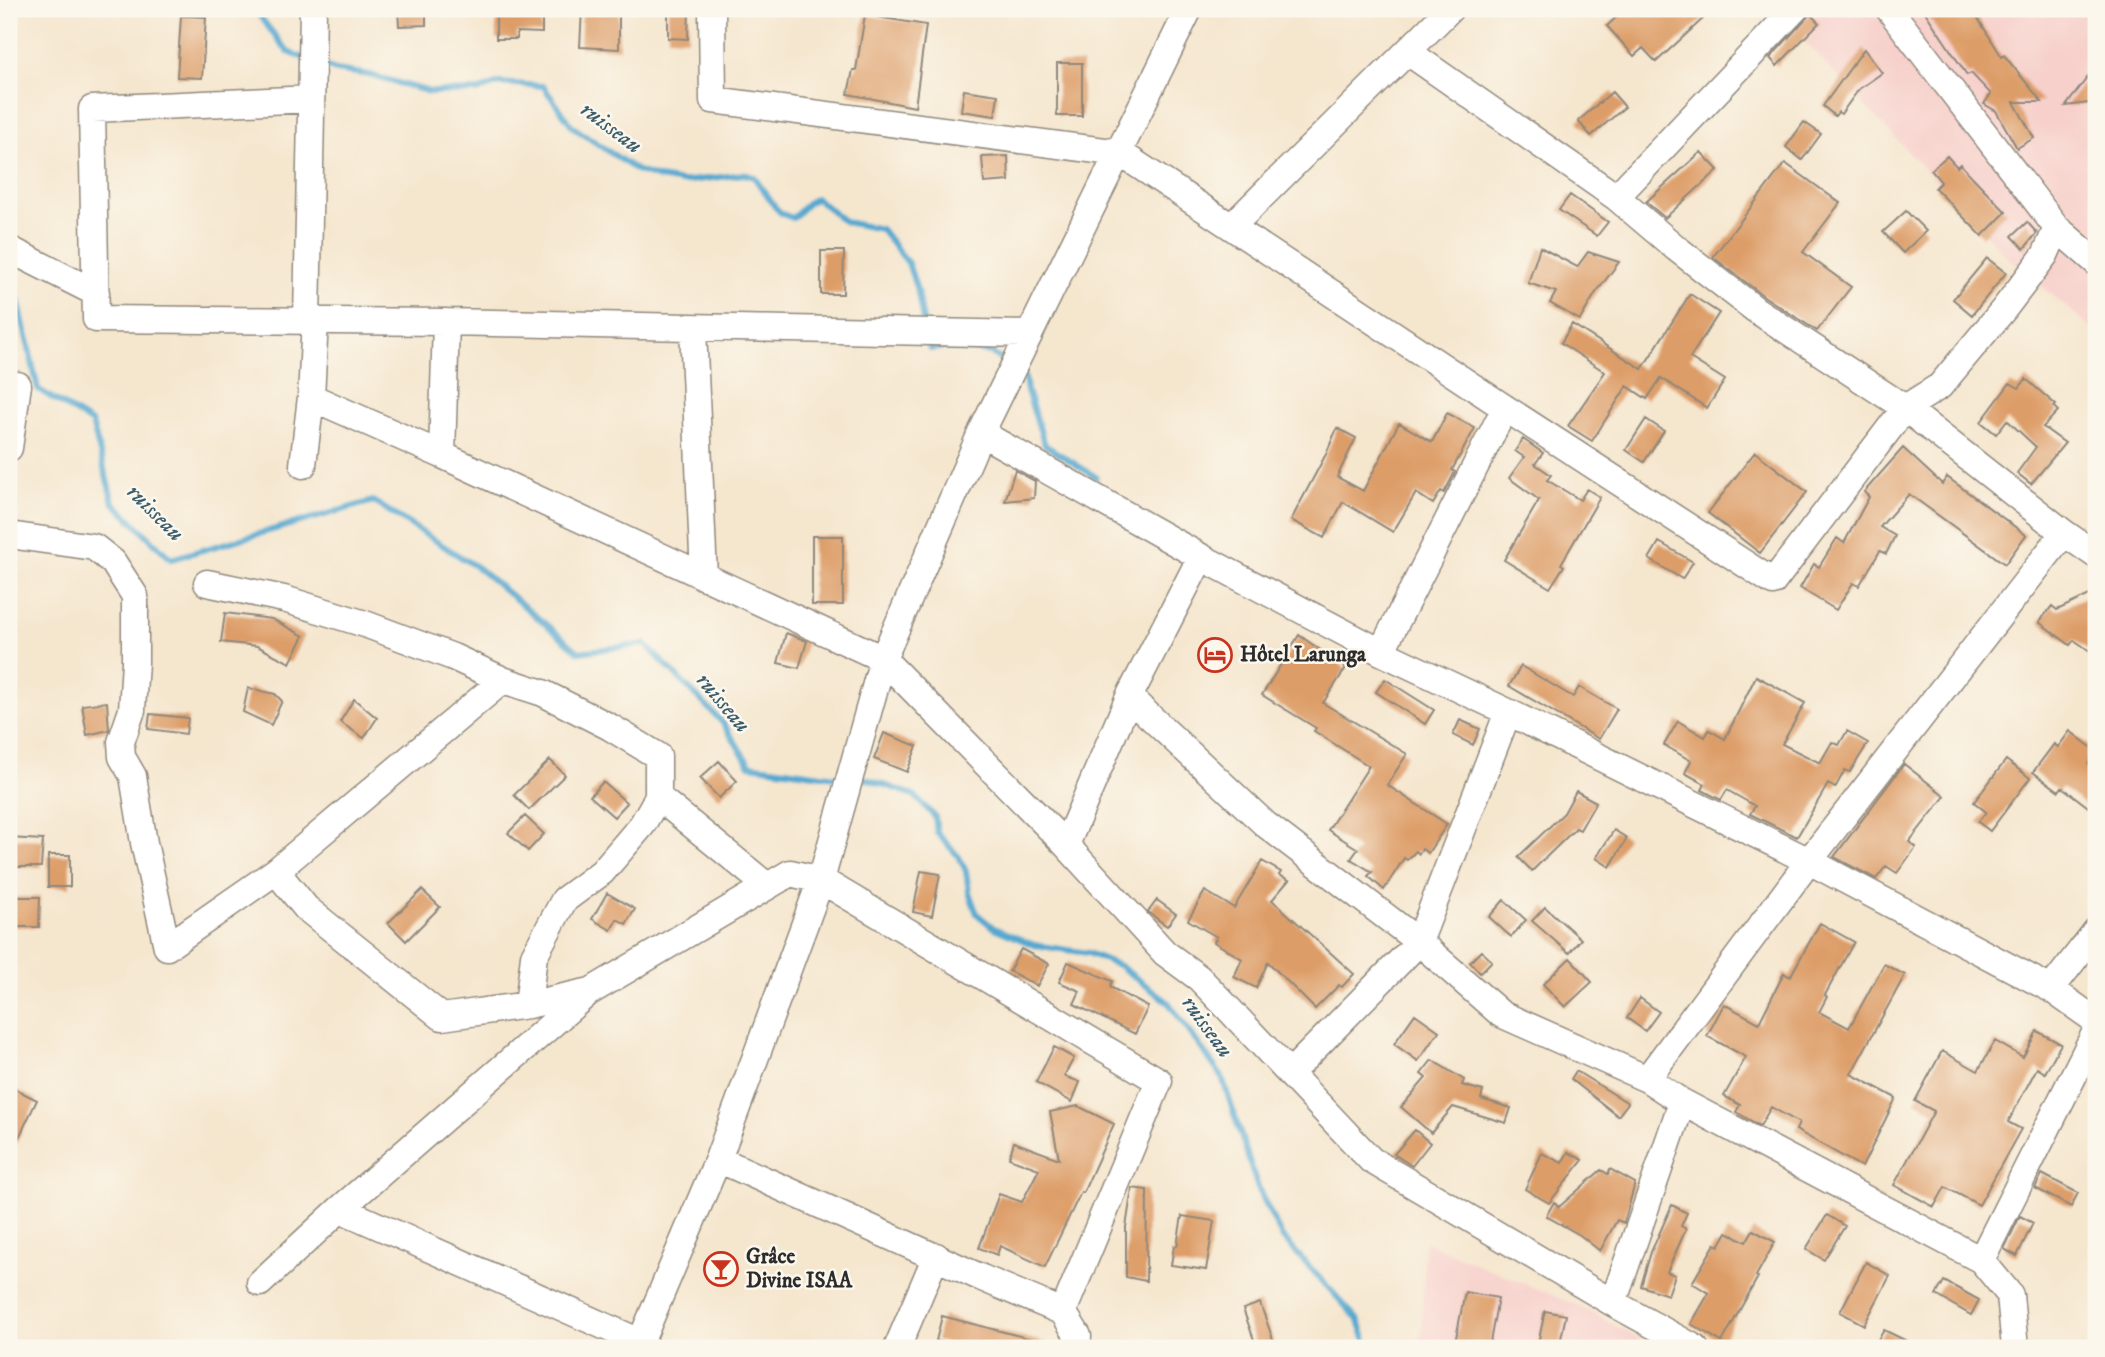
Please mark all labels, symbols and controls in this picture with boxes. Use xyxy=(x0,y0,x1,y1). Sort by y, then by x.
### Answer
water label: ruisseau xyxy=(574,95,648,161)
water label: ruisseau xyxy=(120,478,190,548)
hotel icon: Hôtel Larunga xyxy=(1196,636,1234,674)
place label: Hôtel Larunga xyxy=(1240,642,1367,668)
water label: ruisseau xyxy=(689,667,757,739)
water label: ruisseau xyxy=(1175,990,1239,1064)
place label: Grâce Divine ISAA xyxy=(746,1244,853,1294)
bar icon: Grâce Divine ISAA xyxy=(702,1250,740,1288)

